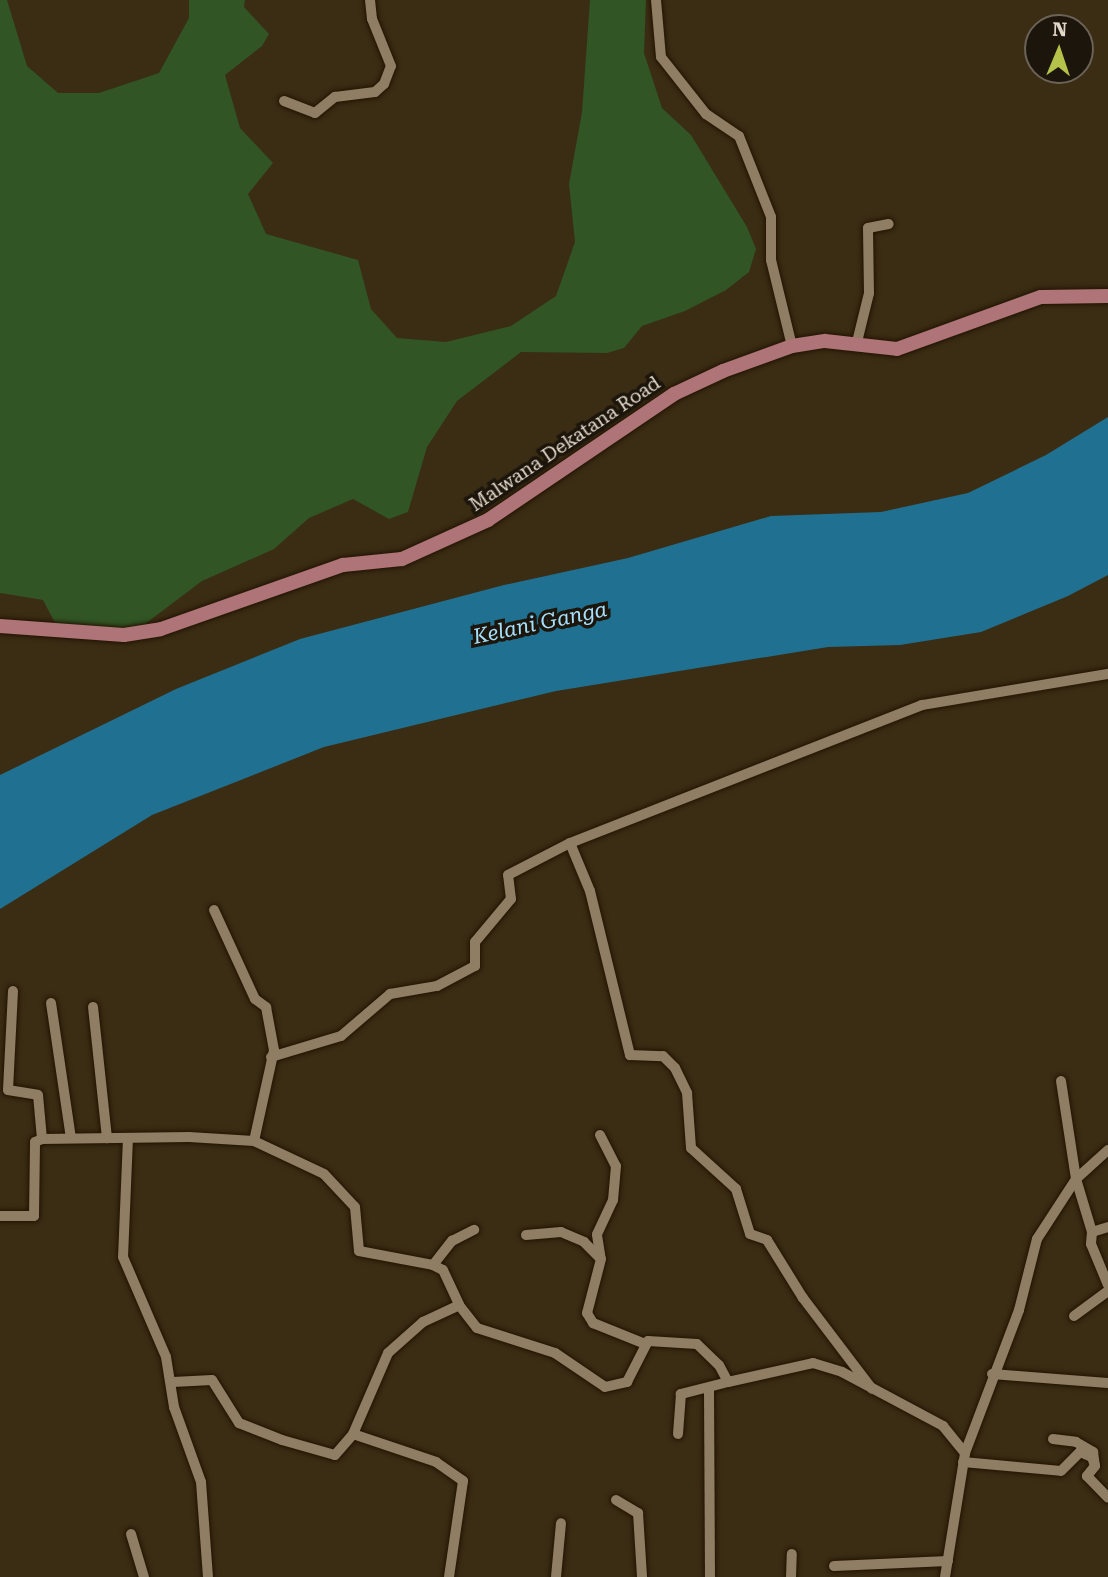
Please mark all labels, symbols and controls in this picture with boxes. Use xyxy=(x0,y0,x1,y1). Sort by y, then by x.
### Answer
north arrow xyxy=(1024,14,1094,84)
text: N xyxy=(1052,18,1067,41)
street label: Malwana Dekatana Road xyxy=(465,372,665,516)
water label: Kelani Ganga xyxy=(471,597,609,649)

